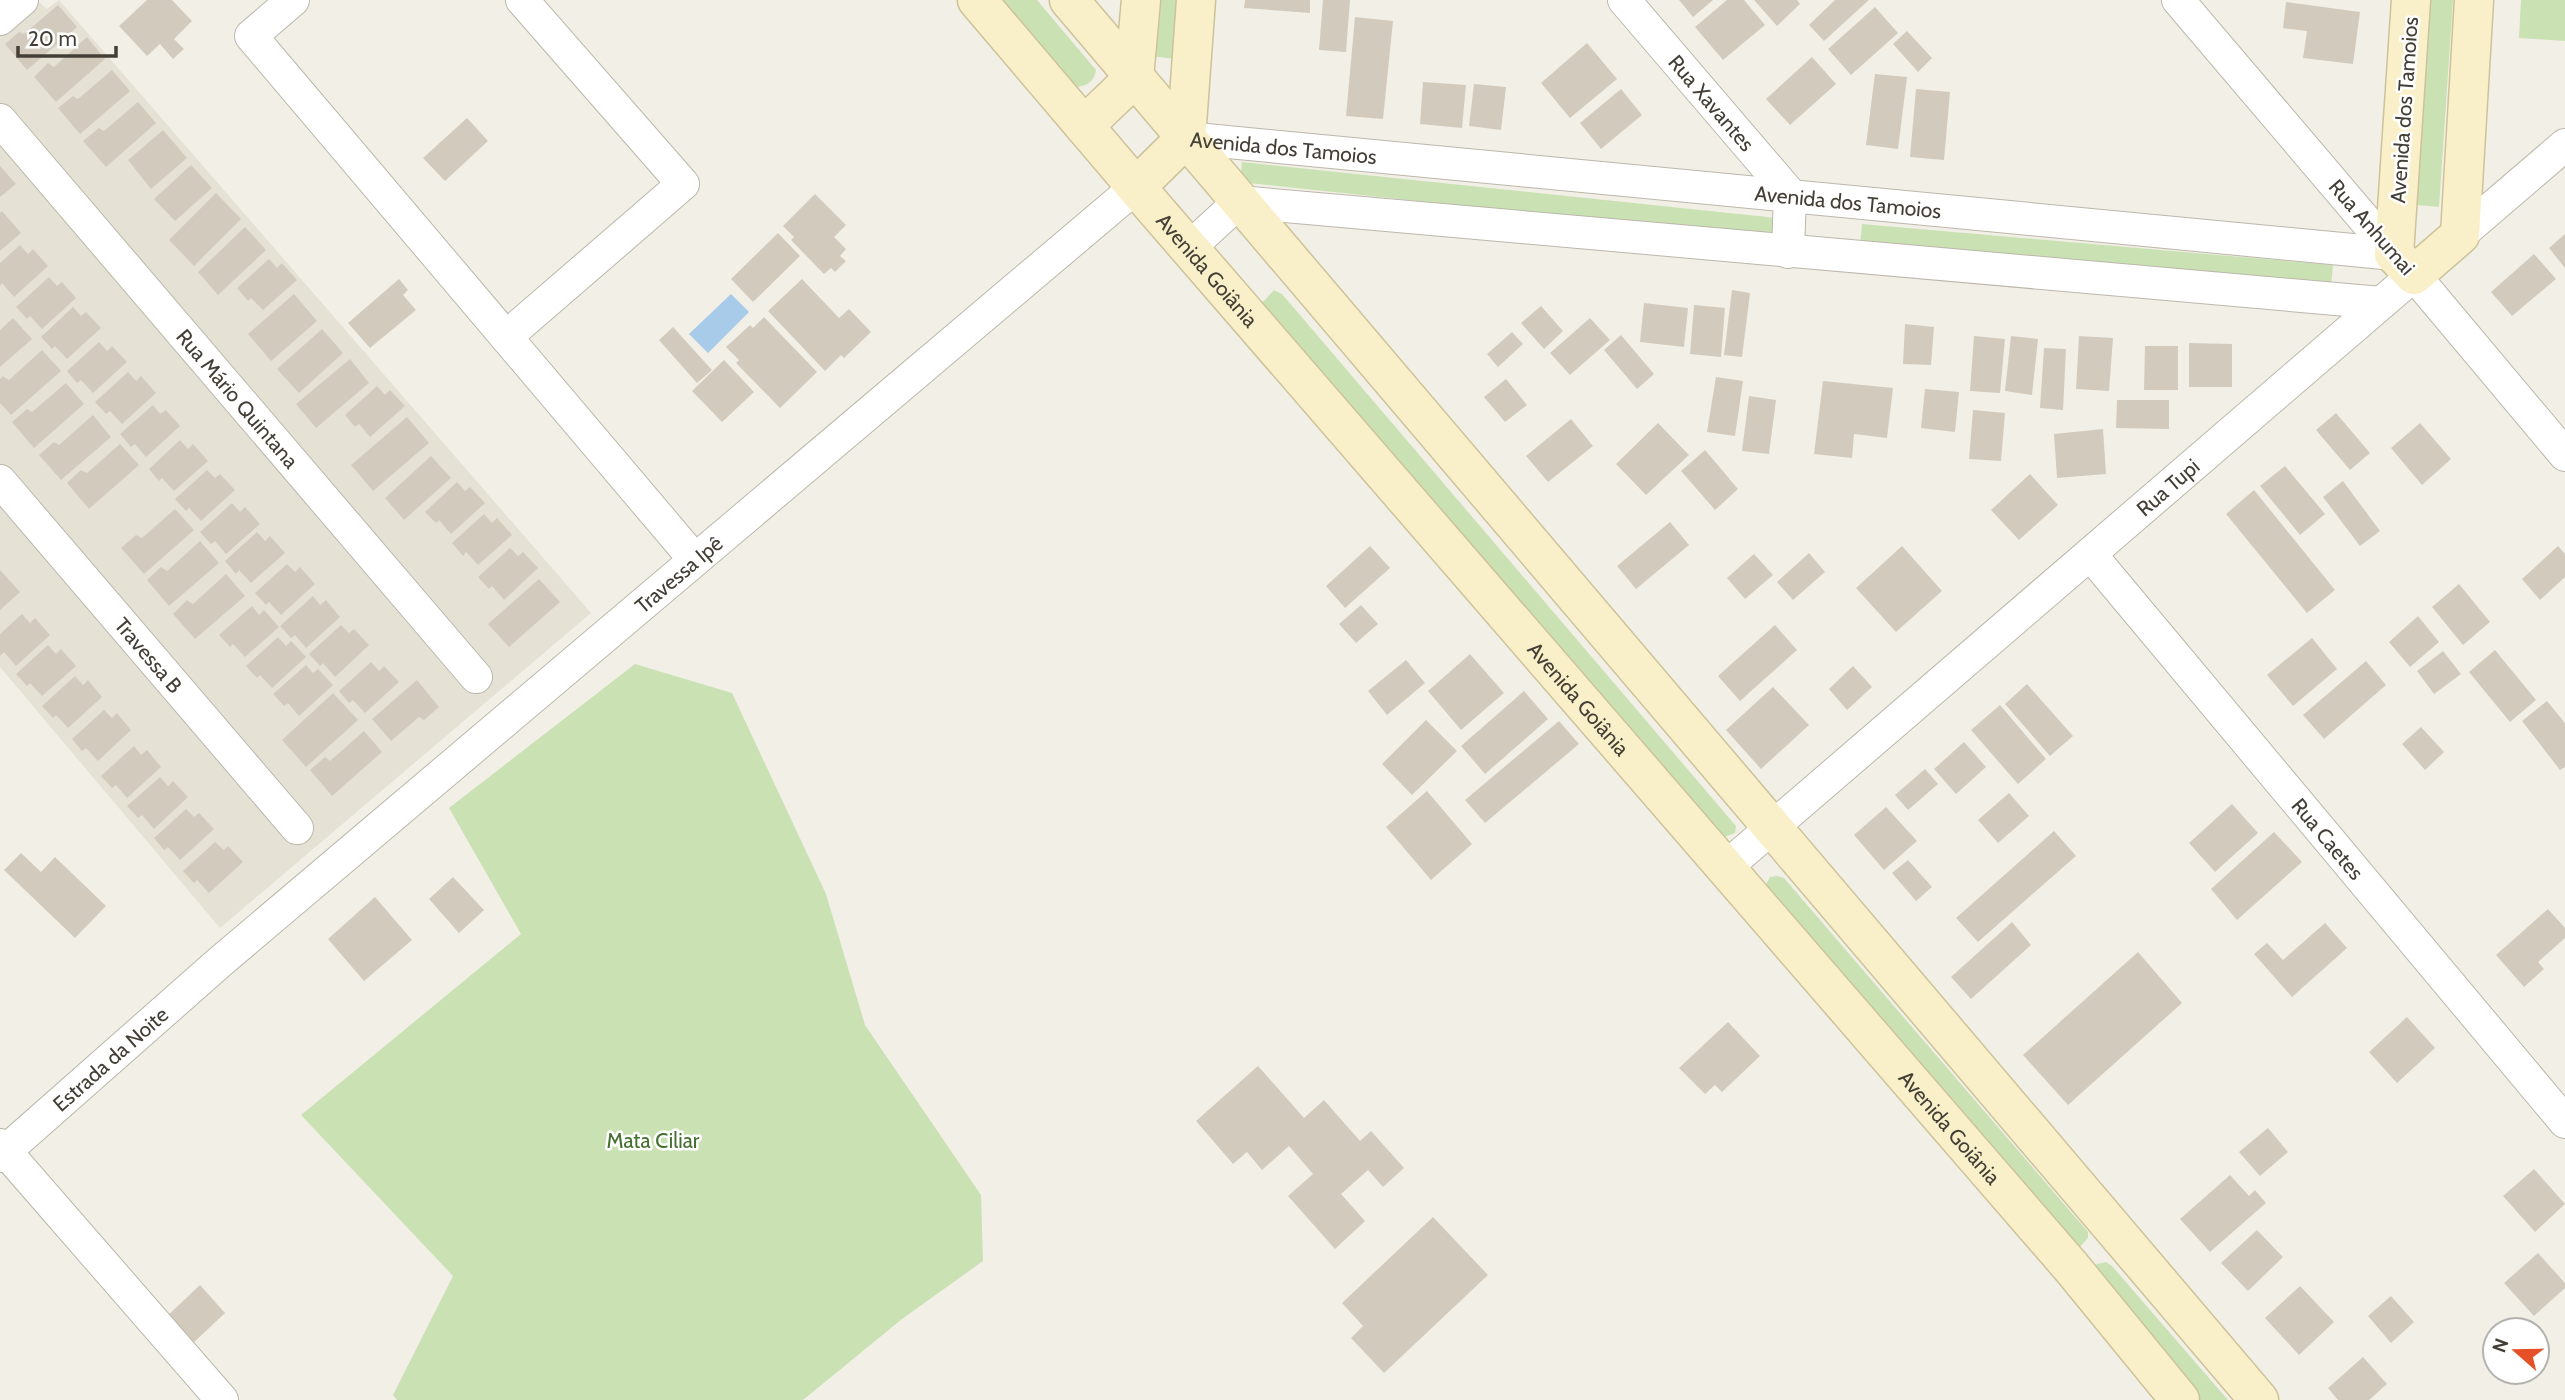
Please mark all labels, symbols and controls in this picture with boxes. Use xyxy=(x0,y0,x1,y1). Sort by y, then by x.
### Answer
scale bar xyxy=(18,14,116,58)
street label: Avenida dos Tamoios xyxy=(2385,16,2423,204)
text: 20 m xyxy=(28,26,77,51)
street label: Rua Xavantes xyxy=(1664,49,1760,156)
street label: Avenida dos Tamoios xyxy=(1189,126,1378,169)
street label: Rua Anhumai xyxy=(2324,174,2420,280)
street label: Avenida dos Tamoios xyxy=(1754,180,1943,223)
street label: Avenida Goiânia xyxy=(1152,208,1264,332)
street label: Rua Mário Quintana xyxy=(171,324,304,473)
street label: Rua Tupi xyxy=(2131,453,2204,521)
street label: Travessa Ipê xyxy=(630,530,727,618)
street label: Travessa B xyxy=(110,612,188,698)
street label: Avenida Goiânia xyxy=(1523,637,1635,760)
street label: Rua Caetes xyxy=(2287,793,2369,885)
street label: Estrada da Noite xyxy=(48,1001,173,1116)
street label: Avenida Goiânia xyxy=(1894,1065,2006,1189)
park label: Mata Ciliar xyxy=(607,1128,700,1153)
north arrow xyxy=(2481,1316,2551,1386)
text: N xyxy=(2487,1335,2514,1356)

